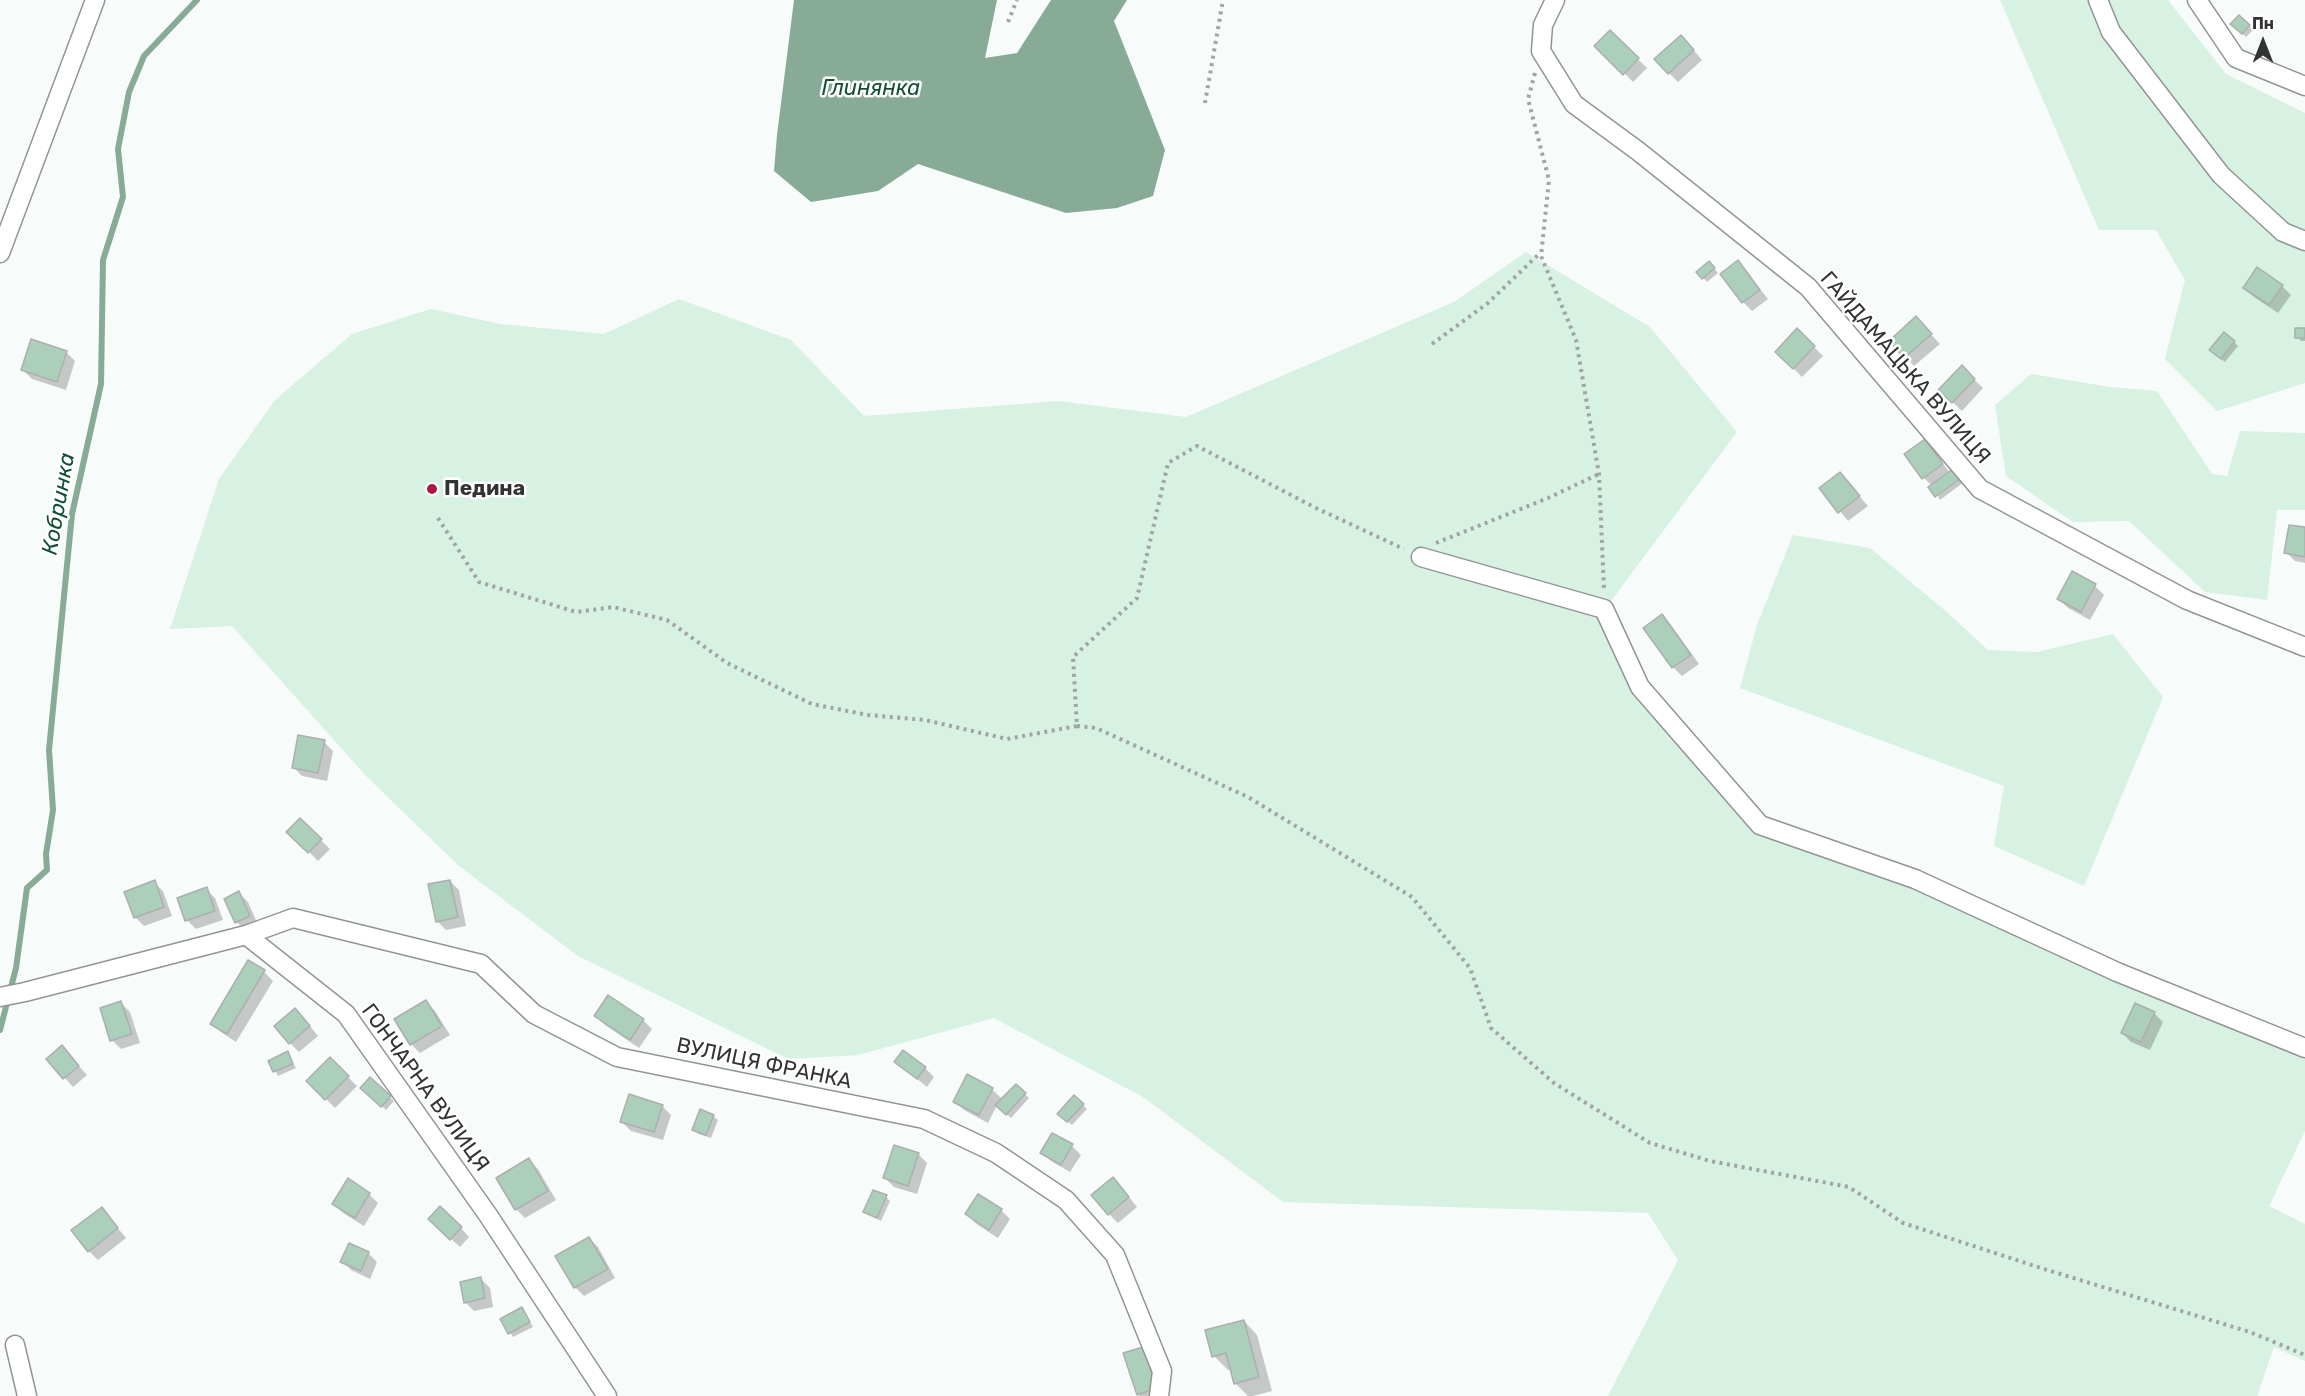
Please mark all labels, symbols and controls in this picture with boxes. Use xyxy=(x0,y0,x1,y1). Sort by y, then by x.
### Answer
north arrow xyxy=(2233,12,2293,72)
text: Пн xyxy=(2252,14,2274,33)
water label: Глинянка xyxy=(822,76,920,102)
street label: ГАЙДАМАЦЬКА ВУЛИЦЯ xyxy=(1815,267,1995,469)
water label: Кобринка xyxy=(37,451,81,557)
place label: Педина xyxy=(444,476,525,502)
marker: Педина xyxy=(425,482,439,496)
street label: ГОНЧАРНА ВУЛИЦЯ xyxy=(356,999,494,1177)
street label: ВУЛИЦЯ ФРАНКА xyxy=(674,1033,854,1095)

